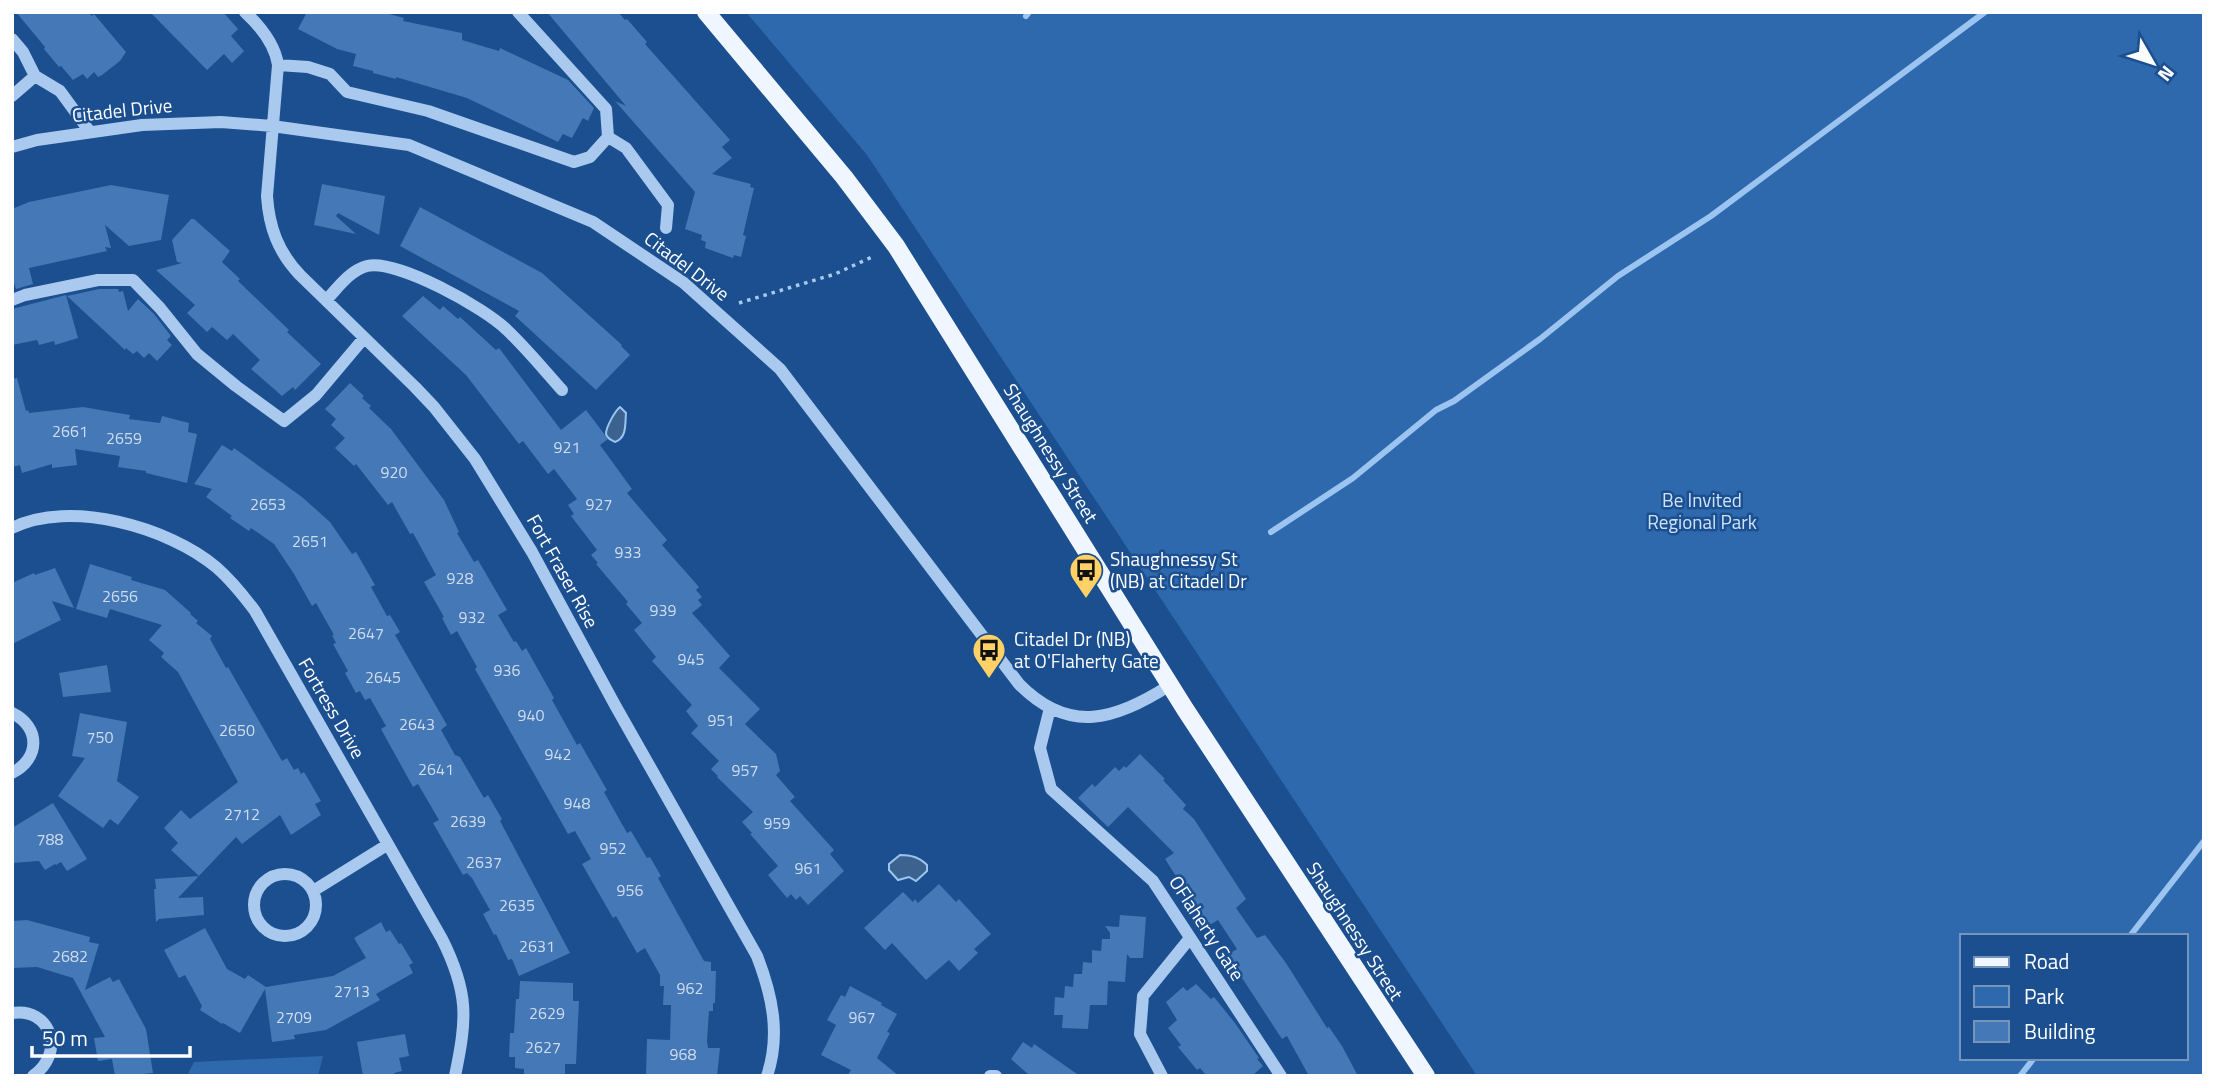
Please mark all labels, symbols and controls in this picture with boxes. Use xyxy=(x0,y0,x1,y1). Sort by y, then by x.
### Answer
north arrow xyxy=(2118,28,2188,98)
text: N xyxy=(2151,60,2182,88)
street label: Citadel Drive xyxy=(70,90,173,129)
street label: Citadel Drive xyxy=(638,224,736,307)
street label: Shaughnessy Street xyxy=(997,377,1106,528)
house number: 2661 xyxy=(52,419,88,443)
house number: 2659 xyxy=(106,426,142,450)
house number: 921 xyxy=(554,435,580,459)
house number: 920 xyxy=(381,460,407,484)
park label: Be Invited Regional Park xyxy=(1647,485,1757,536)
house number: 2653 xyxy=(250,492,286,516)
house number: 927 xyxy=(586,492,612,516)
street label: Fort Fraser Rise xyxy=(520,509,607,633)
house number: 2651 xyxy=(292,529,328,553)
house number: 933 xyxy=(615,540,641,564)
place label: Shaughnessy St (NB) at Citadel Dr xyxy=(1110,544,1247,595)
bus stop icon: Shaughnessy St (NB) at Citadel Dr xyxy=(1067,551,1105,600)
house number: 928 xyxy=(447,566,473,590)
house number: 2656 xyxy=(102,584,138,608)
house number: 939 xyxy=(650,598,676,622)
house number: 932 xyxy=(459,605,485,629)
house number: 2647 xyxy=(348,621,384,645)
place label: Citadel Dr (NB) at O'Flaherty Gate xyxy=(1014,624,1159,675)
bus stop icon: Citadel Dr (NB) at O'Flaherty Gate xyxy=(970,631,1008,680)
house number: 945 xyxy=(678,647,704,671)
street label: Fortress Drive xyxy=(292,652,373,764)
house number: 936 xyxy=(494,658,520,682)
house number: 2645 xyxy=(365,665,401,689)
house number: 940 xyxy=(518,703,544,727)
house number: 951 xyxy=(708,708,734,732)
house number: 2643 xyxy=(399,712,435,736)
house number: 2650 xyxy=(219,718,255,742)
house number: 750 xyxy=(87,725,113,749)
house number: 942 xyxy=(545,742,571,766)
house number: 2641 xyxy=(418,757,454,781)
house number: 957 xyxy=(732,758,758,782)
house number: 948 xyxy=(564,791,590,815)
house number: 2712 xyxy=(224,802,260,826)
house number: 2639 xyxy=(450,809,486,833)
house number: 959 xyxy=(764,811,790,835)
house number: 788 xyxy=(37,827,63,851)
house number: 952 xyxy=(600,836,626,860)
house number: 2637 xyxy=(466,850,502,874)
house number: 961 xyxy=(795,856,821,880)
street label: Shaughnessy Street xyxy=(1300,856,1411,1006)
street label: OFlaherty Gate xyxy=(1162,869,1252,986)
house number: 956 xyxy=(617,878,643,902)
house number: 2635 xyxy=(499,893,535,917)
house number: 2631 xyxy=(519,934,555,958)
legend xyxy=(1960,934,2188,1060)
house number: 2682 xyxy=(52,944,88,968)
text: Road xyxy=(2024,945,2069,977)
house number: 962 xyxy=(677,976,703,1000)
house number: 2713 xyxy=(334,979,370,1003)
text: Park xyxy=(2024,980,2064,1012)
house number: 2629 xyxy=(529,1001,565,1025)
house number: 2709 xyxy=(276,1005,312,1029)
house number: 967 xyxy=(849,1005,875,1029)
scale bar xyxy=(32,1014,189,1058)
text: Building xyxy=(2024,1015,2096,1047)
text: 50 m xyxy=(42,1022,88,1054)
house number: 2627 xyxy=(525,1035,561,1059)
house number: 968 xyxy=(670,1042,696,1066)

